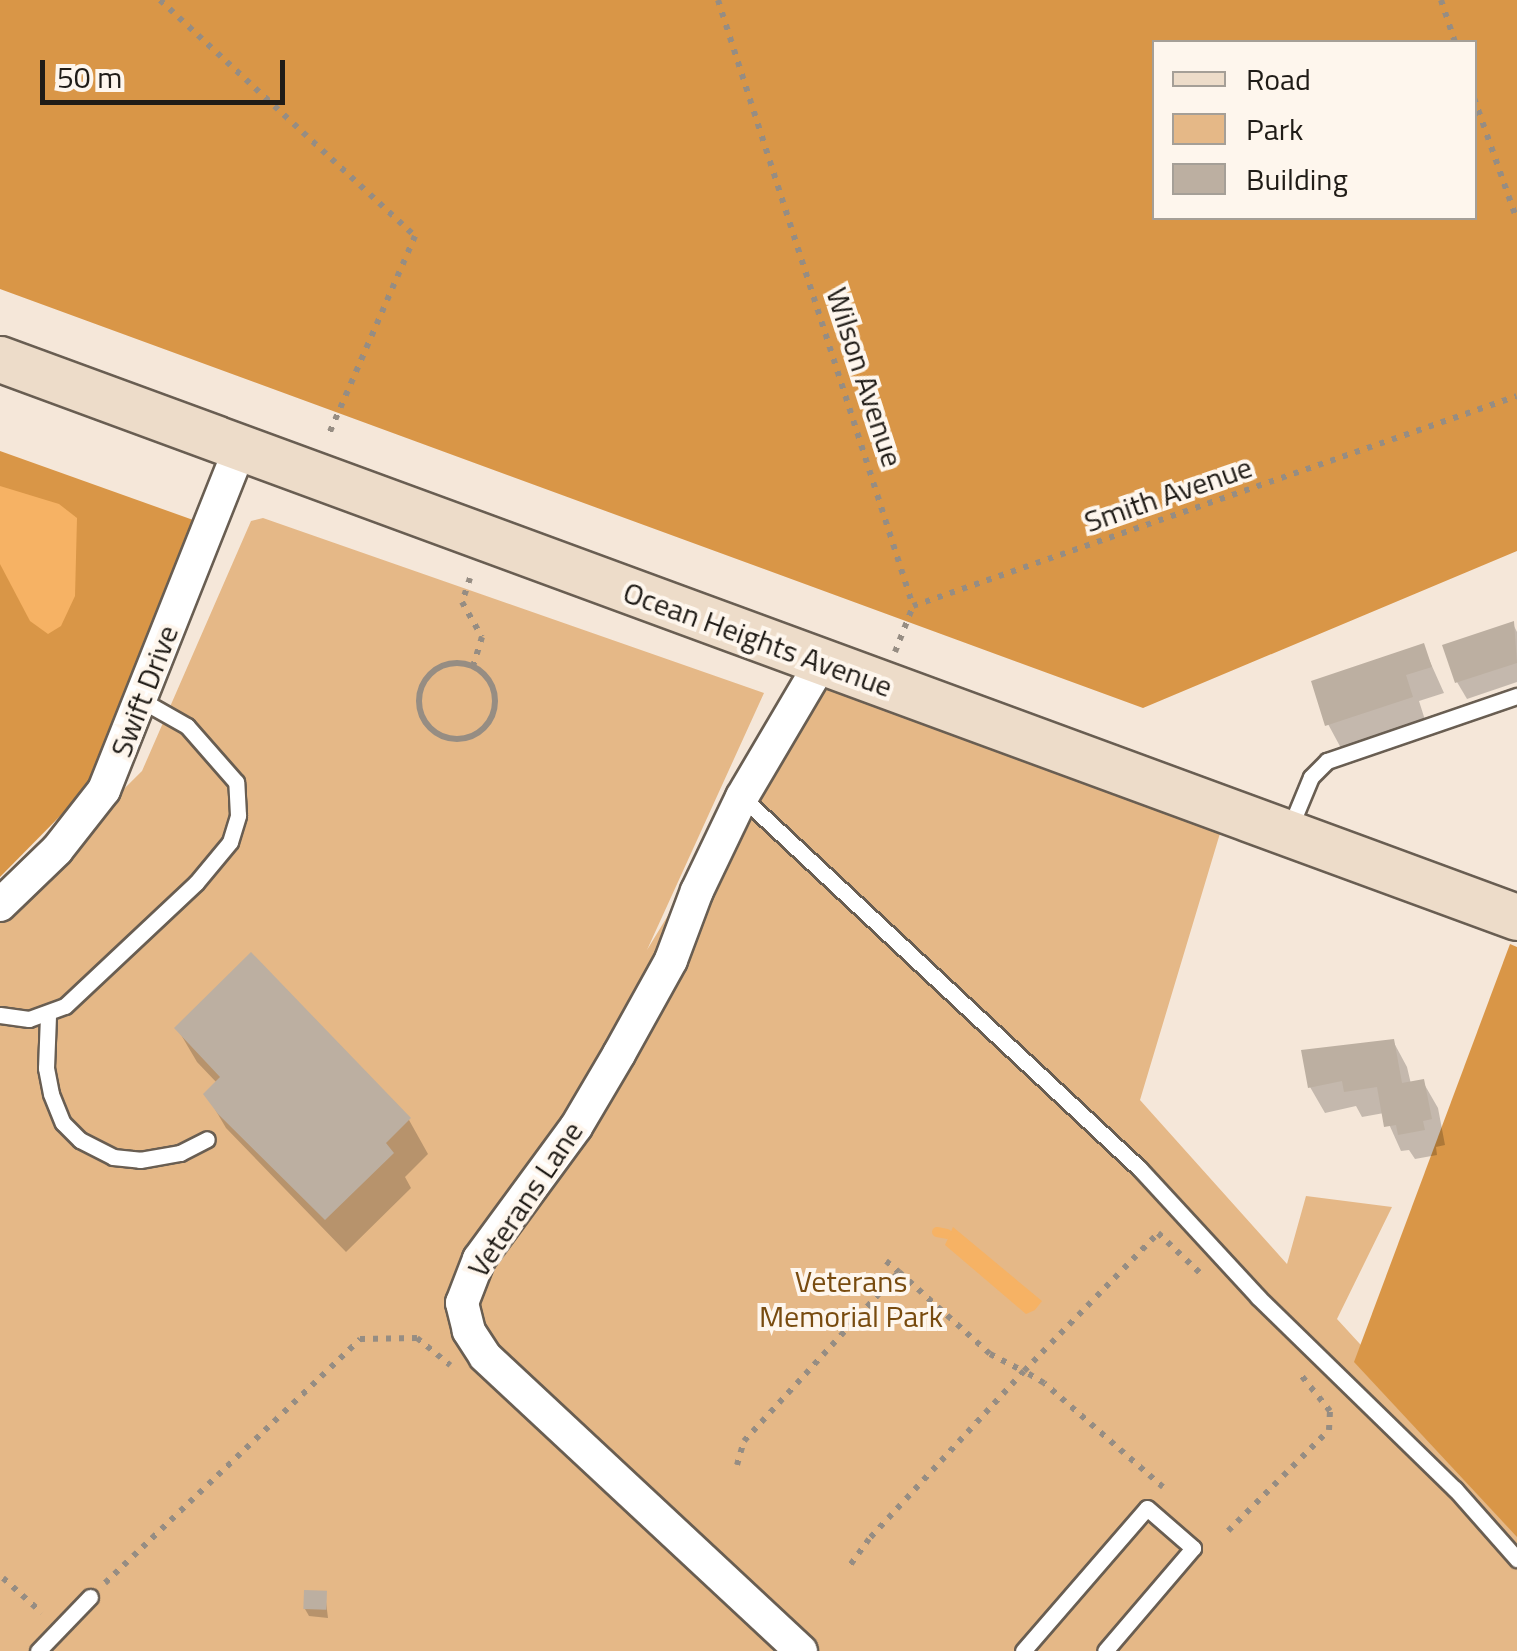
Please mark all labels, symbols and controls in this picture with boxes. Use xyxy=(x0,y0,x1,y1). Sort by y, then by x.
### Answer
scale bar xyxy=(45,40,290,102)
legend xyxy=(1152,40,1477,220)
text: 50 m xyxy=(57,54,122,100)
text: Road xyxy=(1246,56,1311,102)
text: Park xyxy=(1246,106,1303,152)
text: Building xyxy=(1246,156,1348,202)
street label: Wilson Avenue xyxy=(819,283,911,471)
street label: Smith Avenue xyxy=(1079,448,1257,540)
street label: Ocean Heights Avenue xyxy=(619,574,897,704)
street label: Swift Drive xyxy=(102,620,186,762)
street label: Veterans Lane xyxy=(460,1114,590,1284)
park label: Veterans Memorial Park xyxy=(759,1263,943,1334)

